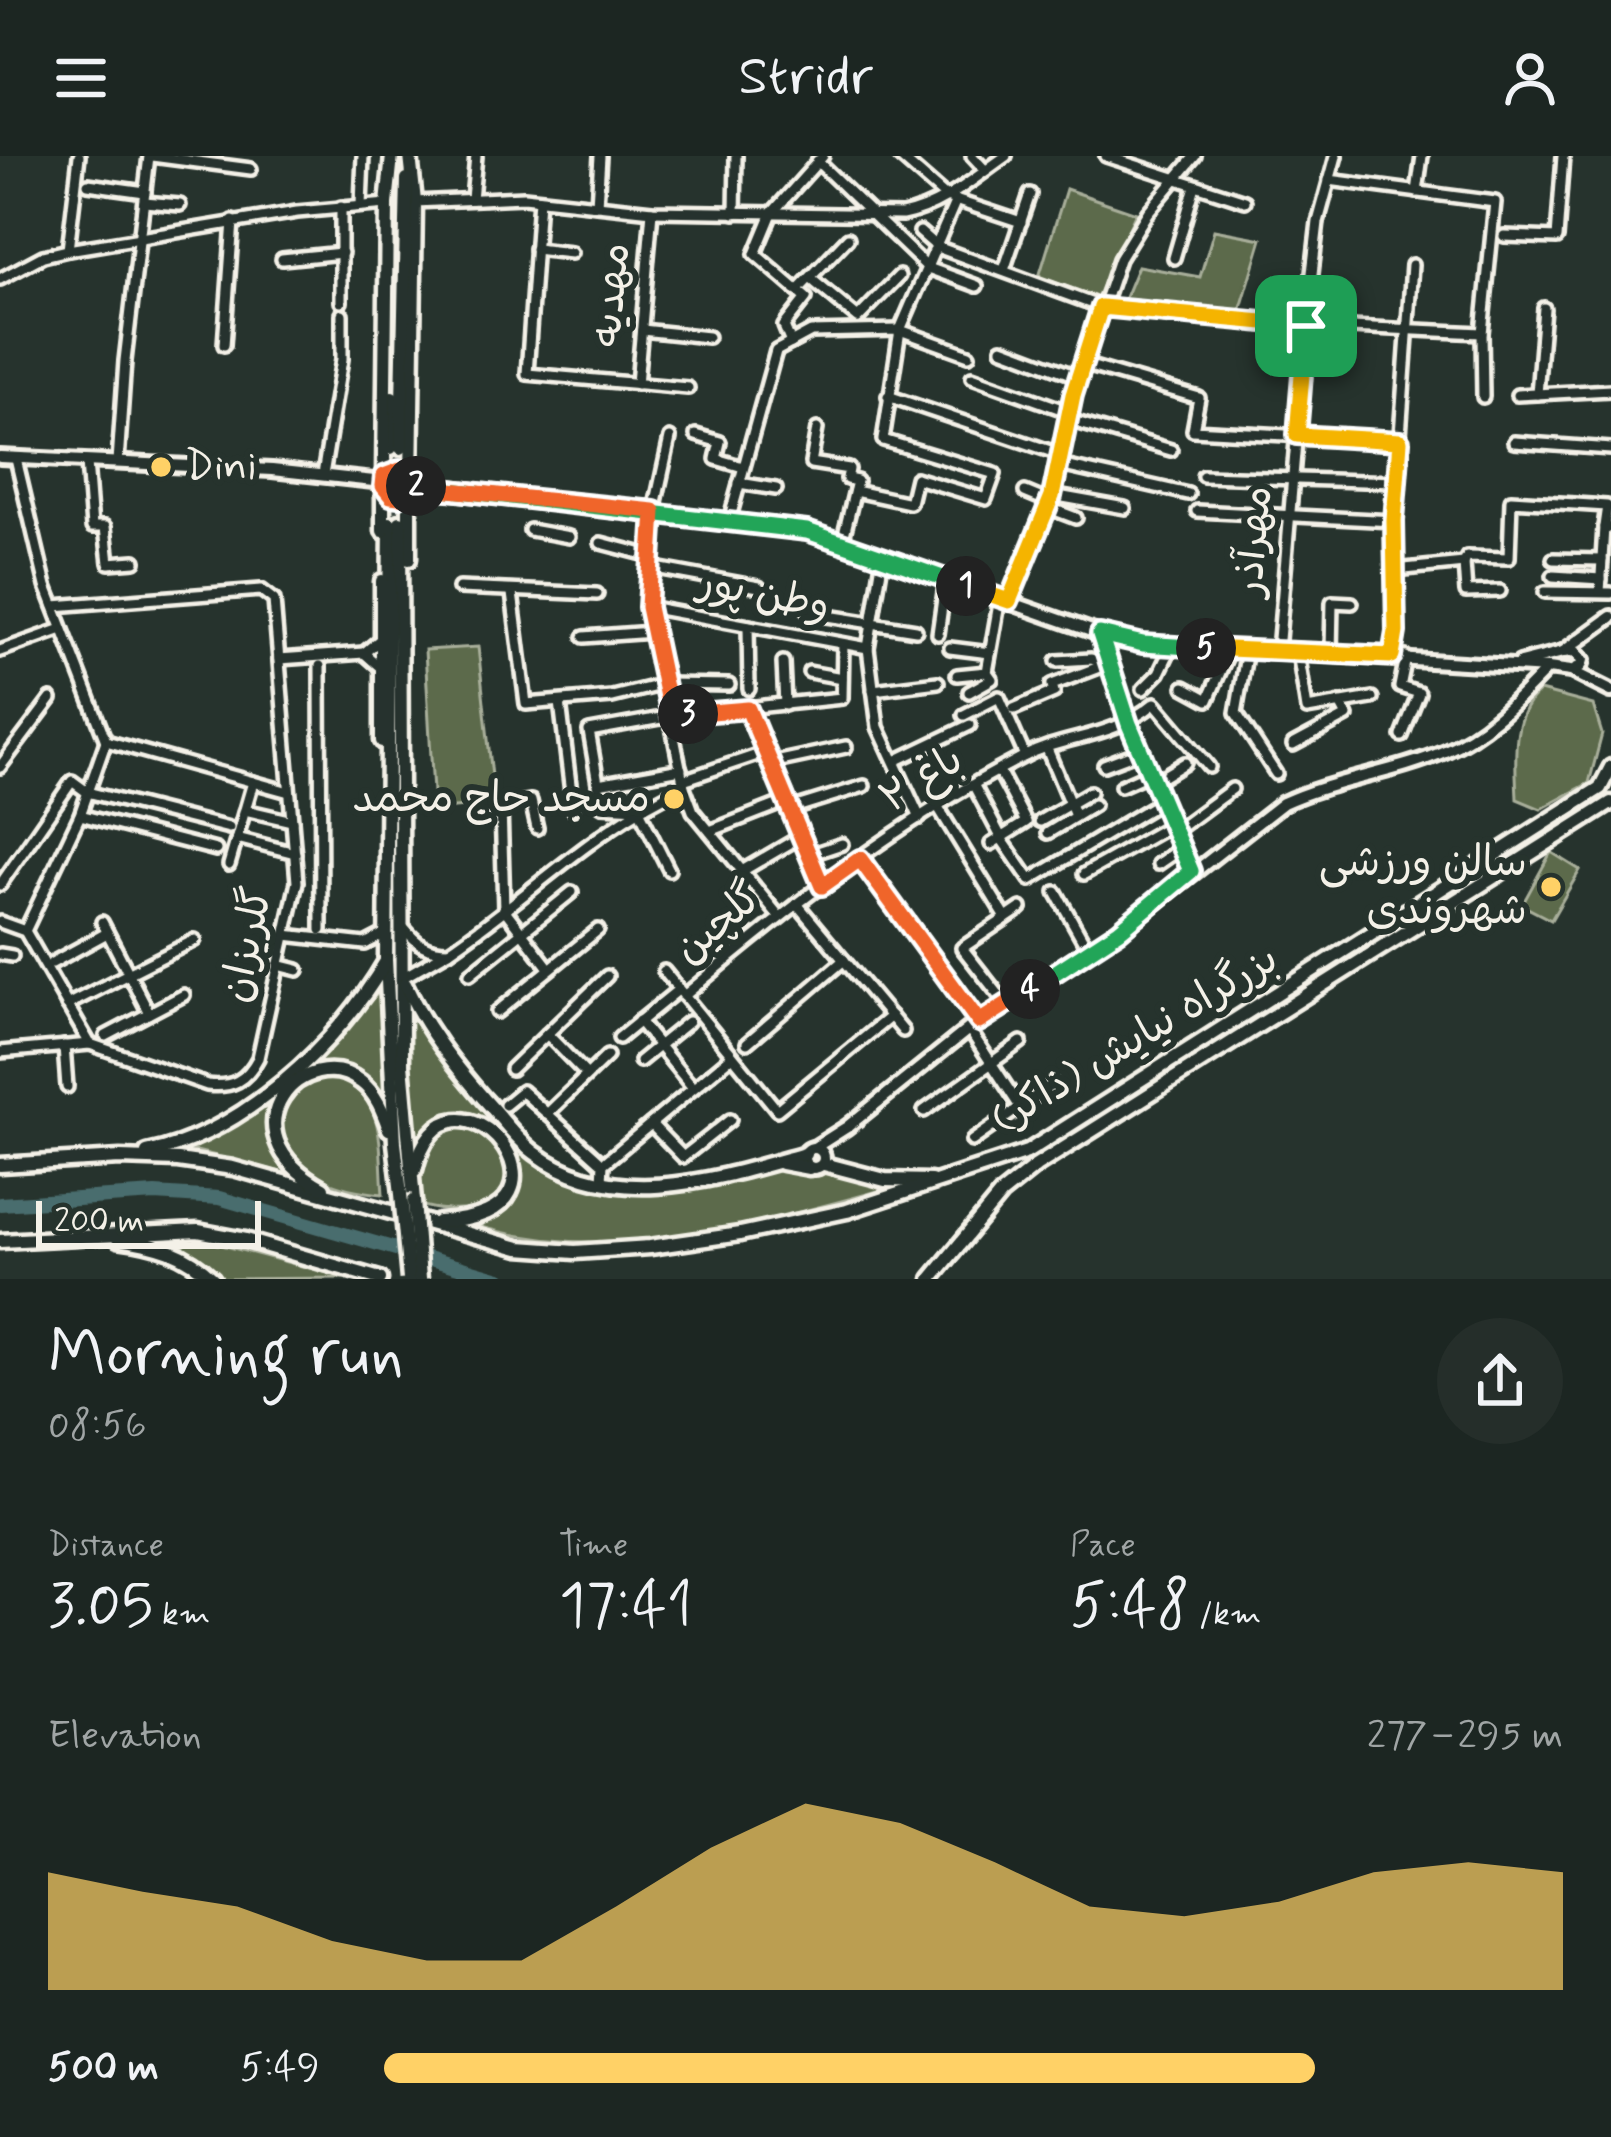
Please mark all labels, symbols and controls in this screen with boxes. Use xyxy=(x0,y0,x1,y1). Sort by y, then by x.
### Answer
text: Stridr xyxy=(738,43,873,114)
icon: menu xyxy=(48,45,114,111)
icon: person xyxy=(1497,45,1563,111)
street label: مهدیه xyxy=(580,241,644,349)
pin xyxy=(1255,275,1357,377)
icon: arrive xyxy=(1273,293,1339,359)
place label: Dini xyxy=(185,440,257,495)
marker: Dini xyxy=(148,454,174,480)
pin: 2 xyxy=(386,456,446,516)
text: 2 xyxy=(408,464,424,508)
street label: مهرآذر xyxy=(1222,483,1286,602)
street label: وطن پور xyxy=(691,555,834,635)
pin: 1 xyxy=(936,556,996,616)
text: 1 xyxy=(959,564,973,608)
pin: 5 xyxy=(1176,618,1236,678)
text: 5 xyxy=(1196,626,1216,670)
pin: 3 xyxy=(658,684,718,744)
text: 3 xyxy=(681,692,695,736)
street label: باغ ۲ xyxy=(870,733,974,827)
place label: مسجد حاج محمد xyxy=(352,772,650,827)
marker: مسجد حاج محمد xyxy=(661,786,687,812)
place label: سالن ورزشی شهروندی xyxy=(1319,836,1527,939)
street label: گلچین xyxy=(663,871,775,977)
marker: سالن ورزشی شهروندی xyxy=(1538,874,1564,900)
street label: گلریزان xyxy=(209,882,287,1008)
street label: بزرگراه نیایش (ذاکر) xyxy=(981,932,1289,1148)
pin: 4 xyxy=(1000,959,1060,1019)
text: 4 xyxy=(1020,967,1040,1011)
scale bar xyxy=(36,1195,261,1248)
text: 200 m xyxy=(54,1200,144,1244)
text: Morning run xyxy=(48,1313,404,1399)
button: share xyxy=(1437,1318,1563,1444)
text: 08:56 xyxy=(48,1401,147,1452)
text: Distance xyxy=(48,1524,164,1568)
text: Time xyxy=(559,1524,628,1568)
text: Pace xyxy=(1070,1524,1136,1568)
text: 3.05 xyxy=(48,1568,153,1647)
text: 17:41 xyxy=(559,1568,693,1647)
text: 5:48 xyxy=(1070,1568,1190,1647)
text: km xyxy=(153,1593,210,1637)
text: /km xyxy=(1190,1593,1261,1637)
text: Elevation xyxy=(48,1711,202,1762)
text: 277–295 m xyxy=(1367,1711,1563,1762)
text: 500 m xyxy=(48,2043,159,2094)
text: 5:49 xyxy=(240,2043,320,2094)

